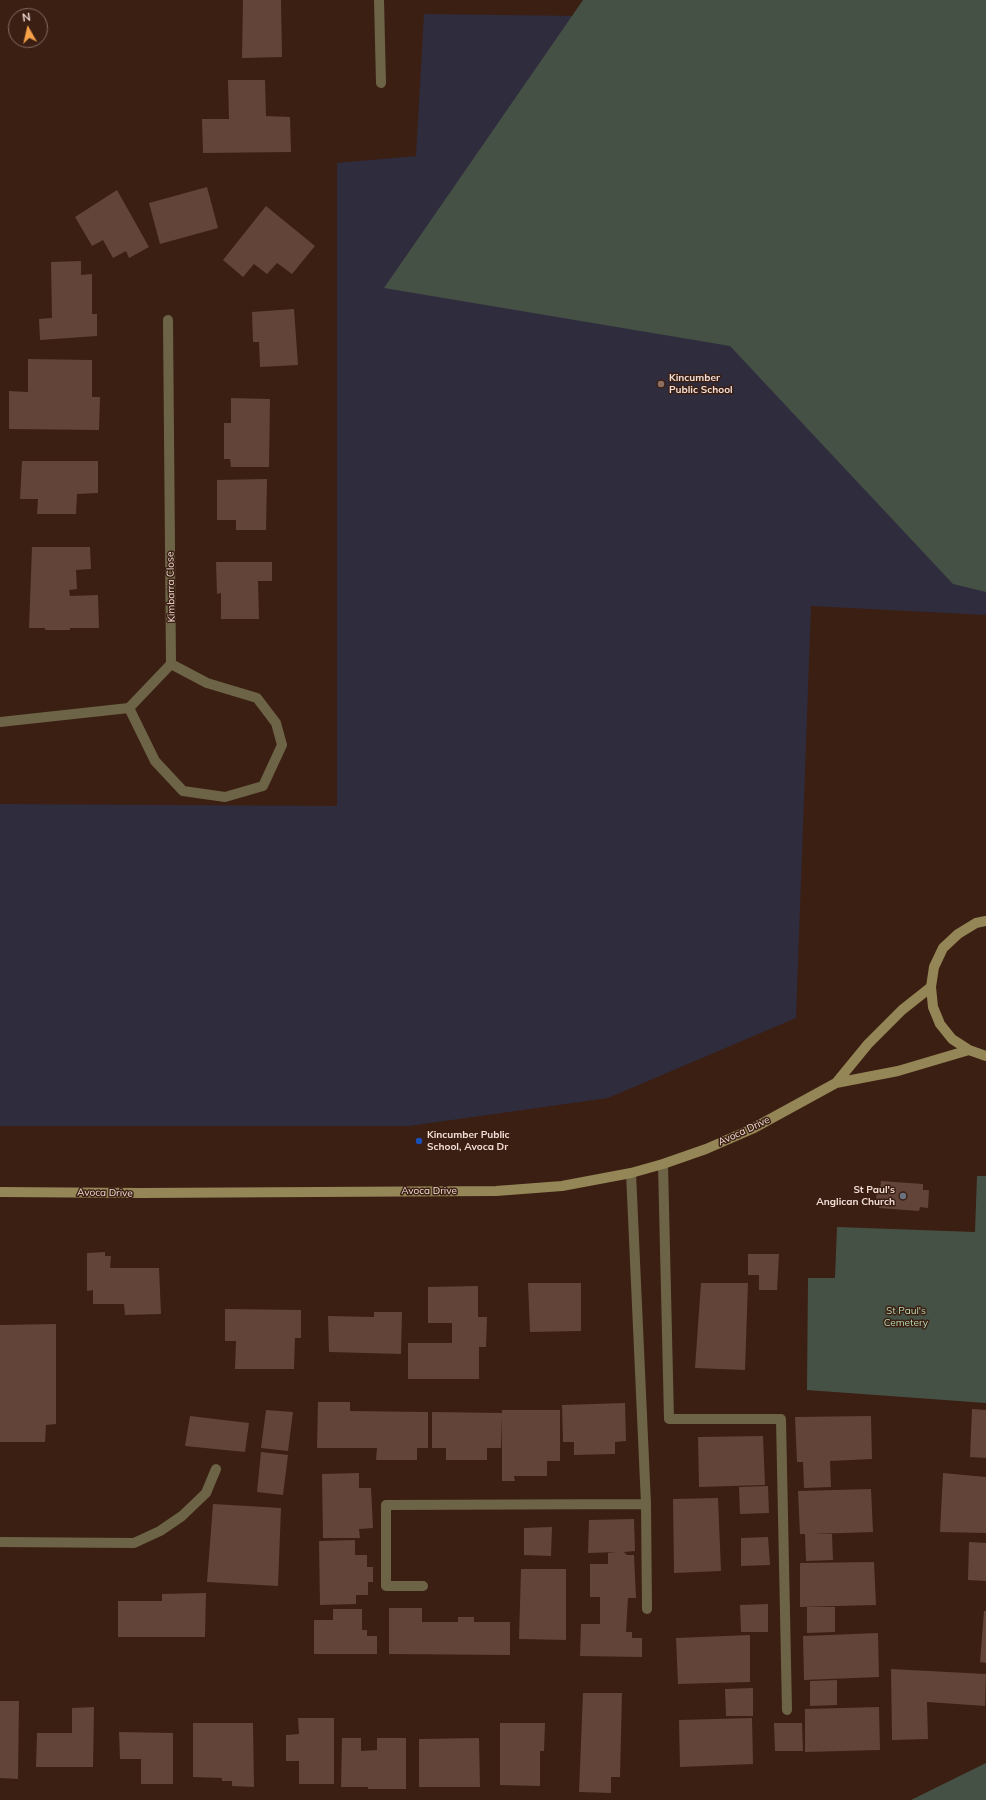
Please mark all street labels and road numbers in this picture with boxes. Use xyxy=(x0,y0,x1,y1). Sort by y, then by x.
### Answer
street label: Kimbarra Close xyxy=(164,552,178,622)
street label: Avoca Drive xyxy=(716,1114,772,1148)
street label: Avoca Drive xyxy=(401,1185,457,1197)
street label: Avoca Drive xyxy=(77,1187,133,1199)

